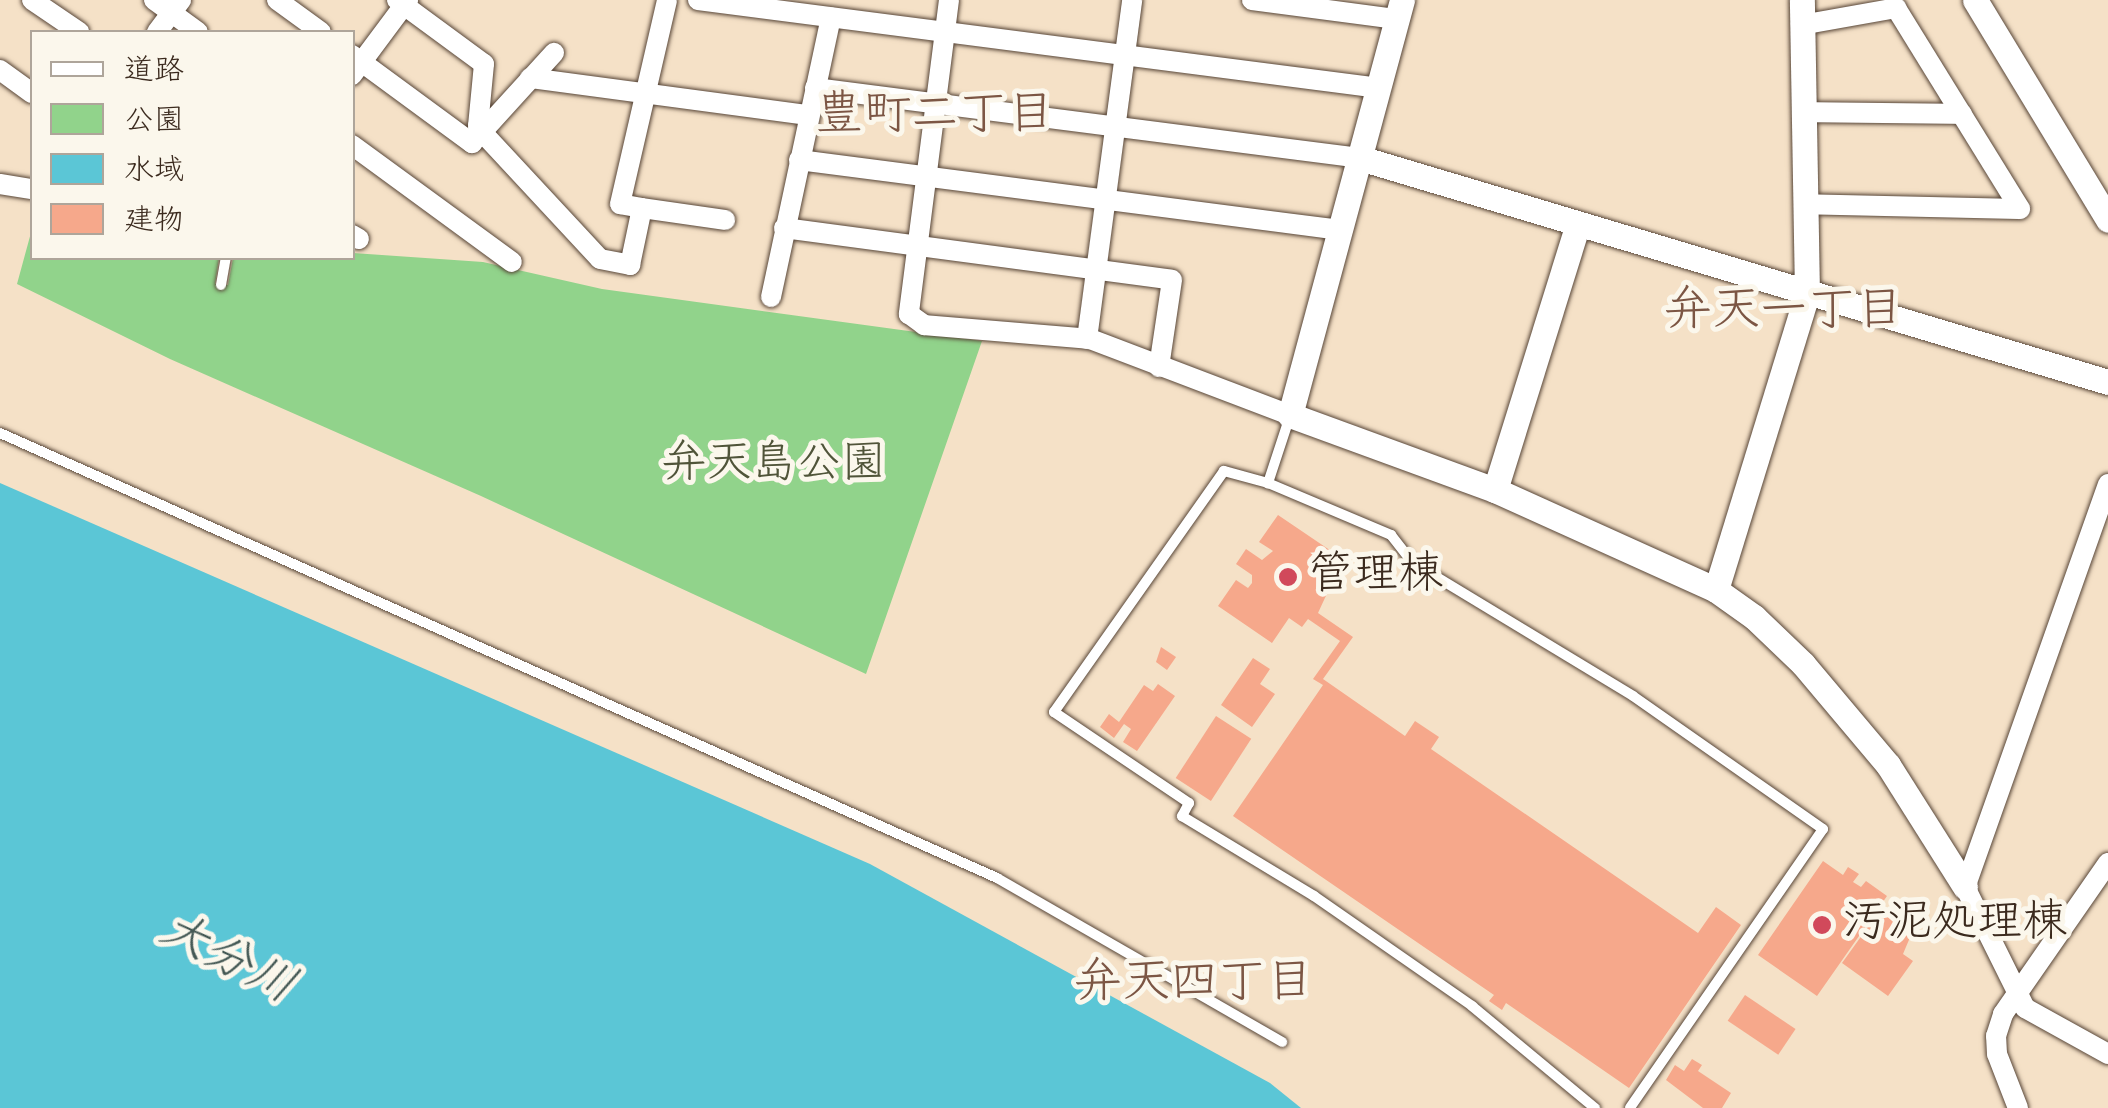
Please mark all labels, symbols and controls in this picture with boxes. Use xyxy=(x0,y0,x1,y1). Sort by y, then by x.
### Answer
legend xyxy=(30,30,355,260)
text: 道路 xyxy=(124,50,184,94)
district label: 豊町二丁目 xyxy=(815,88,1055,146)
text: 公園 xyxy=(124,100,184,144)
text: 水域 xyxy=(124,150,184,194)
text: 建物 xyxy=(124,200,184,244)
district label: 弁天一丁目 xyxy=(1664,284,1904,342)
park label: 弁天島公園 xyxy=(662,439,886,493)
place label: 管理棟 xyxy=(1308,550,1443,604)
marker: 管理棟 xyxy=(1277,566,1299,588)
place label: 汚泥処理棟 xyxy=(1842,898,2067,952)
water label: 大分川 xyxy=(150,902,304,1018)
marker: 汚泥処理棟 xyxy=(1811,914,1833,936)
district label: 弁天四丁目 xyxy=(1074,956,1314,1014)

